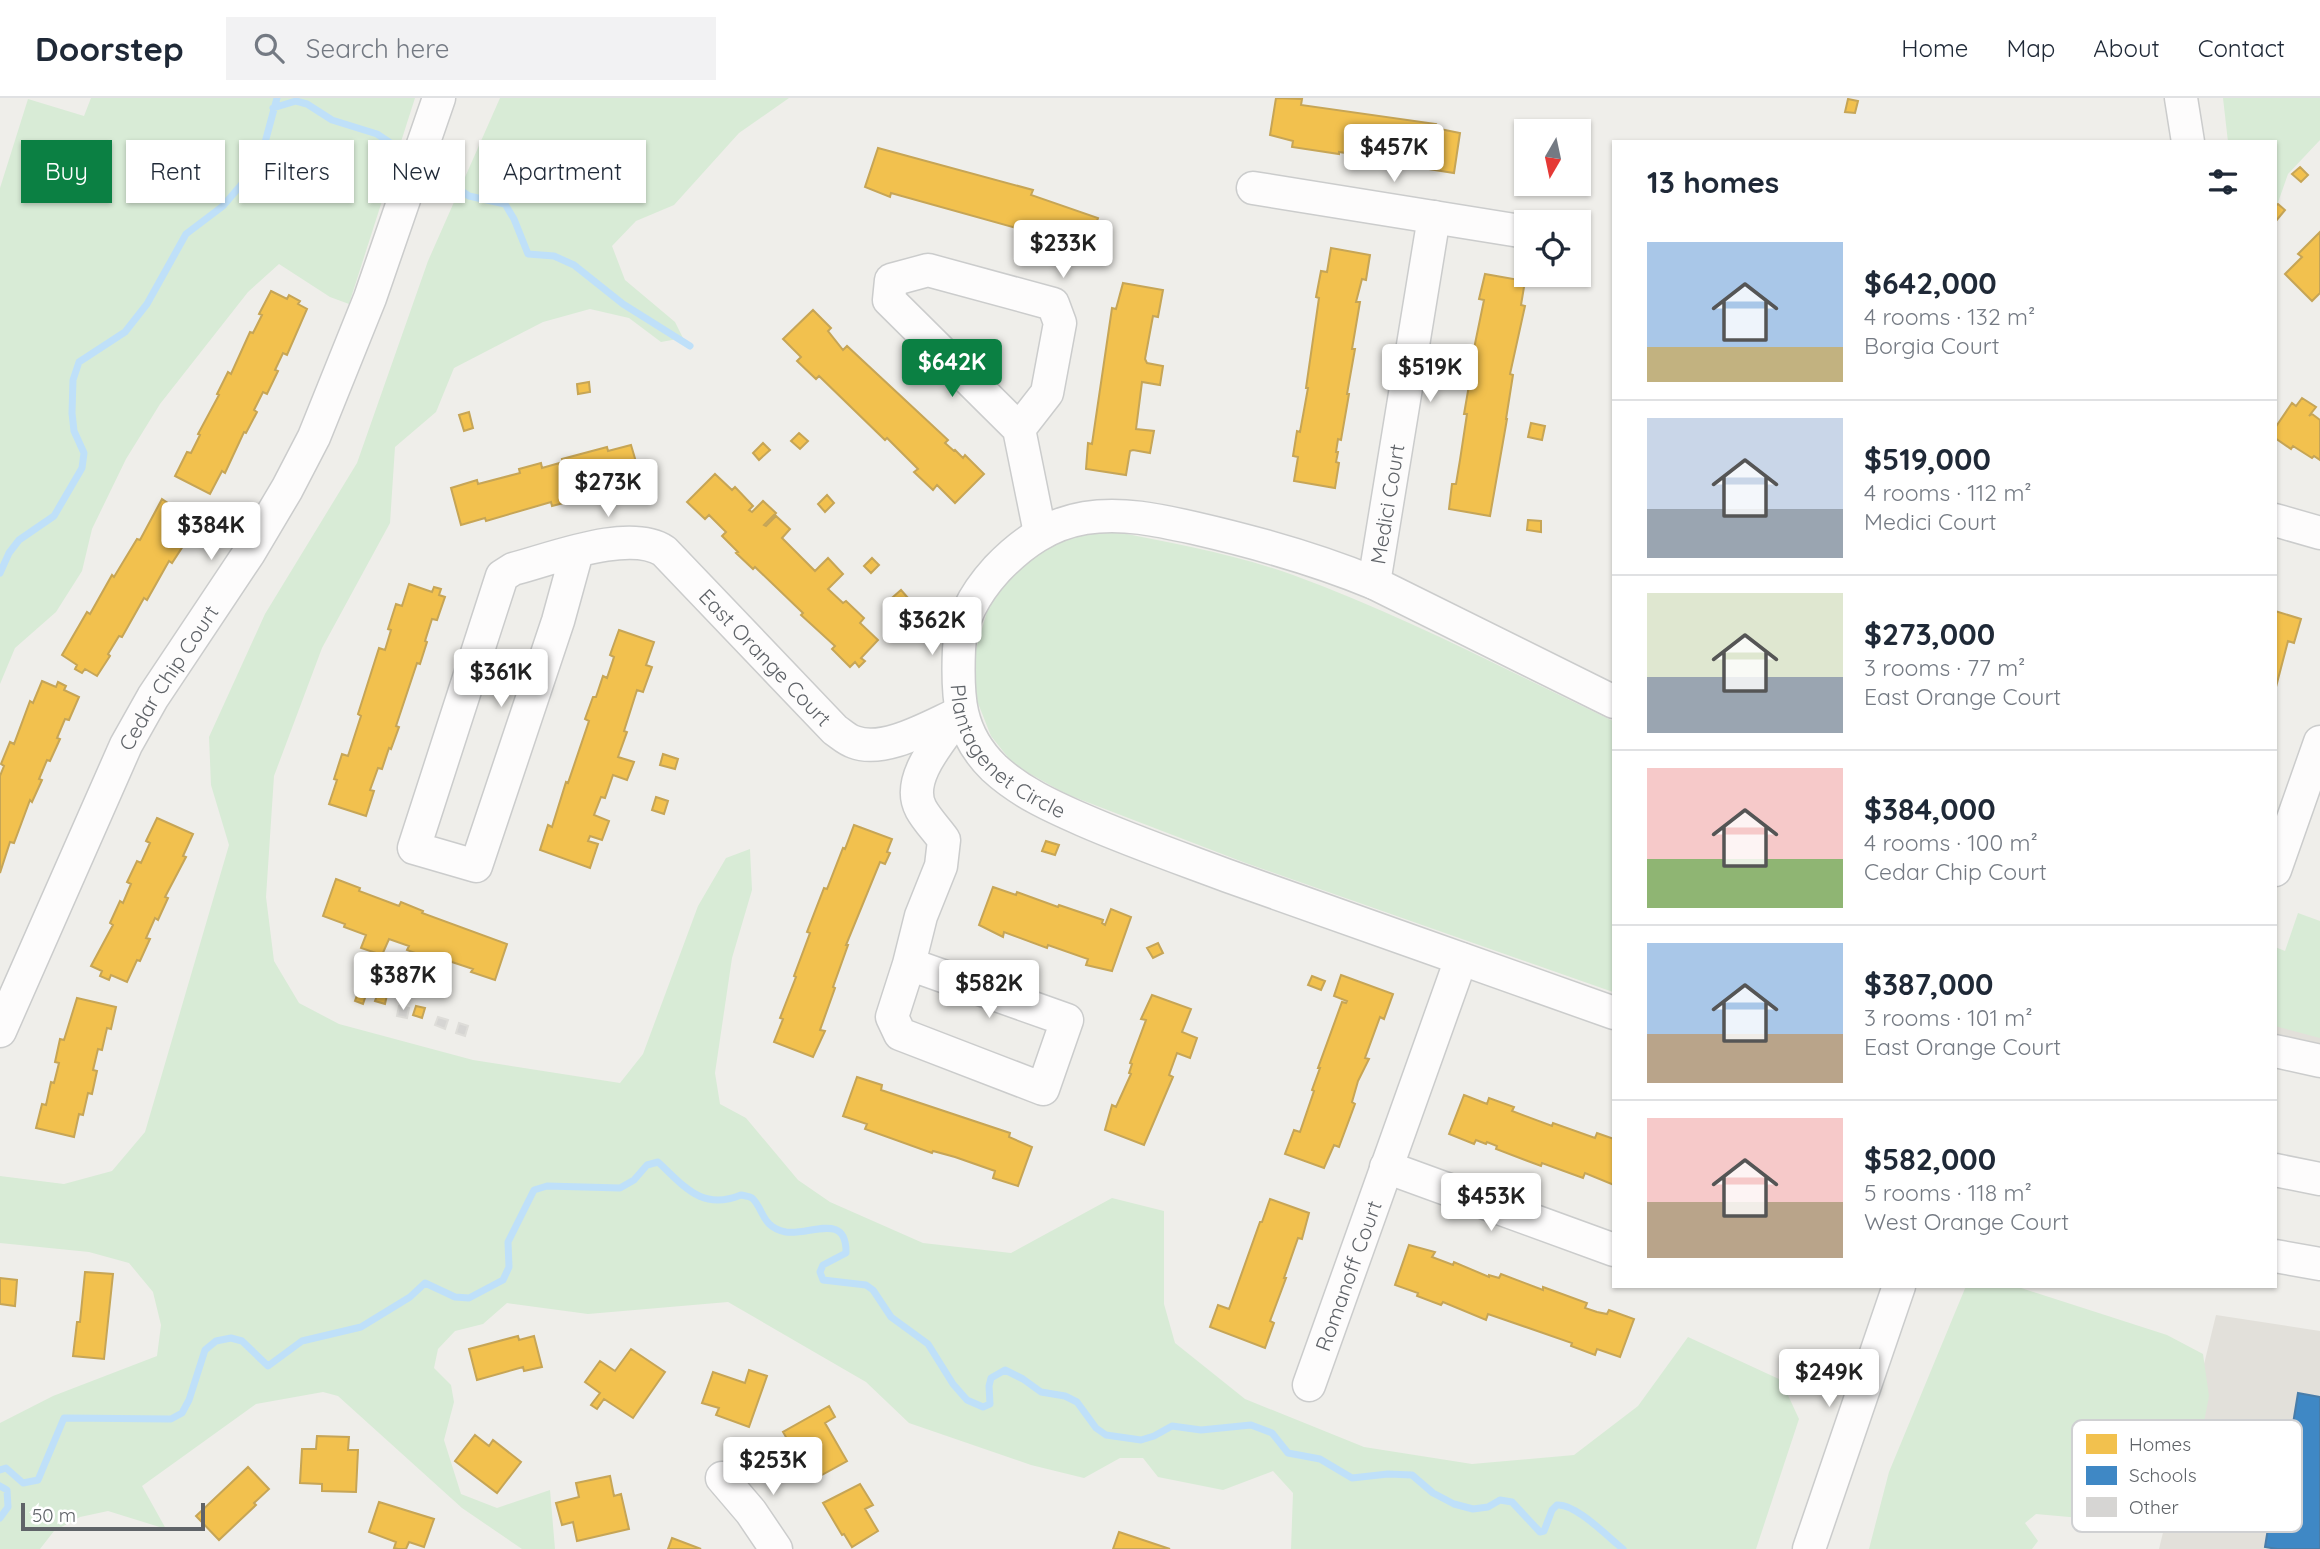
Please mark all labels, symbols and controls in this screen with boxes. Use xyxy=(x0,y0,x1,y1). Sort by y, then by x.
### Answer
search box xyxy=(226,17,716,80)
text: Doorstep xyxy=(35,28,184,69)
icon: search xyxy=(250,29,288,67)
text: Search here xyxy=(306,32,449,65)
text: Home xyxy=(1901,33,1968,63)
text: Map xyxy=(2006,33,2055,63)
text: About xyxy=(2093,33,2160,63)
text: Contact xyxy=(2198,33,2285,63)
north arrow xyxy=(1514,119,1591,196)
map controls xyxy=(1514,119,1591,287)
pin: $457K xyxy=(1345,125,1443,184)
text: $457K xyxy=(1360,132,1428,161)
chip: Buy xyxy=(21,140,112,203)
chip: Rent xyxy=(126,140,225,203)
chip: Filters xyxy=(239,140,354,203)
chip: New xyxy=(368,140,465,203)
chip: Apartment xyxy=(479,140,646,203)
text: 13 homes xyxy=(1647,163,1779,201)
icon: filters xyxy=(2204,163,2242,201)
button: locate xyxy=(1514,210,1591,287)
pin: $233K xyxy=(1014,220,1112,280)
text: $233K xyxy=(1030,228,1096,257)
text: $642,000 xyxy=(1864,264,1997,302)
icon: home xyxy=(1703,270,1787,354)
text: 4 rooms · 132 m² xyxy=(1864,302,2035,331)
text: Borgia Court xyxy=(1864,331,2000,360)
pin: $642K xyxy=(903,340,1001,399)
pin: $519K xyxy=(1381,344,1479,404)
text: $642K xyxy=(918,347,986,376)
text: $519K xyxy=(1398,352,1462,381)
text: $519,000 xyxy=(1864,440,1991,478)
street label: Medici Court xyxy=(1364,442,1410,566)
icon: home xyxy=(1703,446,1787,530)
pin: $273K xyxy=(559,460,657,519)
text: $273K xyxy=(575,467,641,496)
text: 4 rooms · 112 m² xyxy=(1864,478,2032,507)
pin: $384K xyxy=(162,503,260,562)
text: Medici Court xyxy=(1864,507,1997,536)
text: $384K xyxy=(177,510,245,539)
street label: East Orange Court xyxy=(694,583,837,731)
pin: $362K xyxy=(883,598,981,657)
street label: Cedar Chip Court xyxy=(113,600,224,755)
text: $362K xyxy=(899,605,965,634)
text: $273,000 xyxy=(1864,615,1995,653)
icon: home xyxy=(1703,621,1787,705)
pin: $361K xyxy=(452,650,550,709)
text: 3 rooms · 77 m² xyxy=(1864,653,2025,682)
text: $361K xyxy=(470,657,532,686)
text: East Orange Court xyxy=(1864,682,2061,711)
street label: Plantagenet Circle xyxy=(946,683,1070,824)
text: $384,000 xyxy=(1864,790,1996,828)
icon: home xyxy=(1703,796,1787,880)
text: 4 rooms · 100 m² xyxy=(1864,828,2038,857)
text: Cedar Chip Court xyxy=(1864,857,2047,886)
pin: $387K xyxy=(354,953,452,1012)
text: $387K xyxy=(370,960,436,989)
pin: $582K xyxy=(940,960,1038,1020)
text: $387,000 xyxy=(1864,965,1994,1003)
text: $582K xyxy=(955,968,1023,997)
icon: home xyxy=(1703,971,1787,1055)
text: 3 rooms · 101 m² xyxy=(1864,1003,2033,1032)
text: East Orange Court xyxy=(1864,1032,2061,1061)
text: $582,000 xyxy=(1864,1140,1996,1178)
icon: home xyxy=(1703,1146,1787,1230)
pin: $453K xyxy=(1442,1174,1540,1233)
text: 5 rooms · 118 m² xyxy=(1864,1178,2032,1207)
text: $453K xyxy=(1457,1181,1525,1210)
street label: Romanoff Court xyxy=(1309,1197,1387,1354)
text: West Orange Court xyxy=(1864,1207,2069,1236)
pin: $249K xyxy=(1780,1350,1878,1409)
text: $249K xyxy=(1795,1357,1863,1386)
legend xyxy=(2072,1420,2302,1532)
text: Homes xyxy=(2129,1432,2191,1456)
pin: $253K xyxy=(724,1438,822,1497)
text: $253K xyxy=(739,1445,807,1474)
text: Schools xyxy=(2129,1463,2197,1487)
text: Other xyxy=(2129,1495,2180,1519)
scale bar xyxy=(21,1500,205,1532)
text: 50 m xyxy=(32,1503,76,1527)

